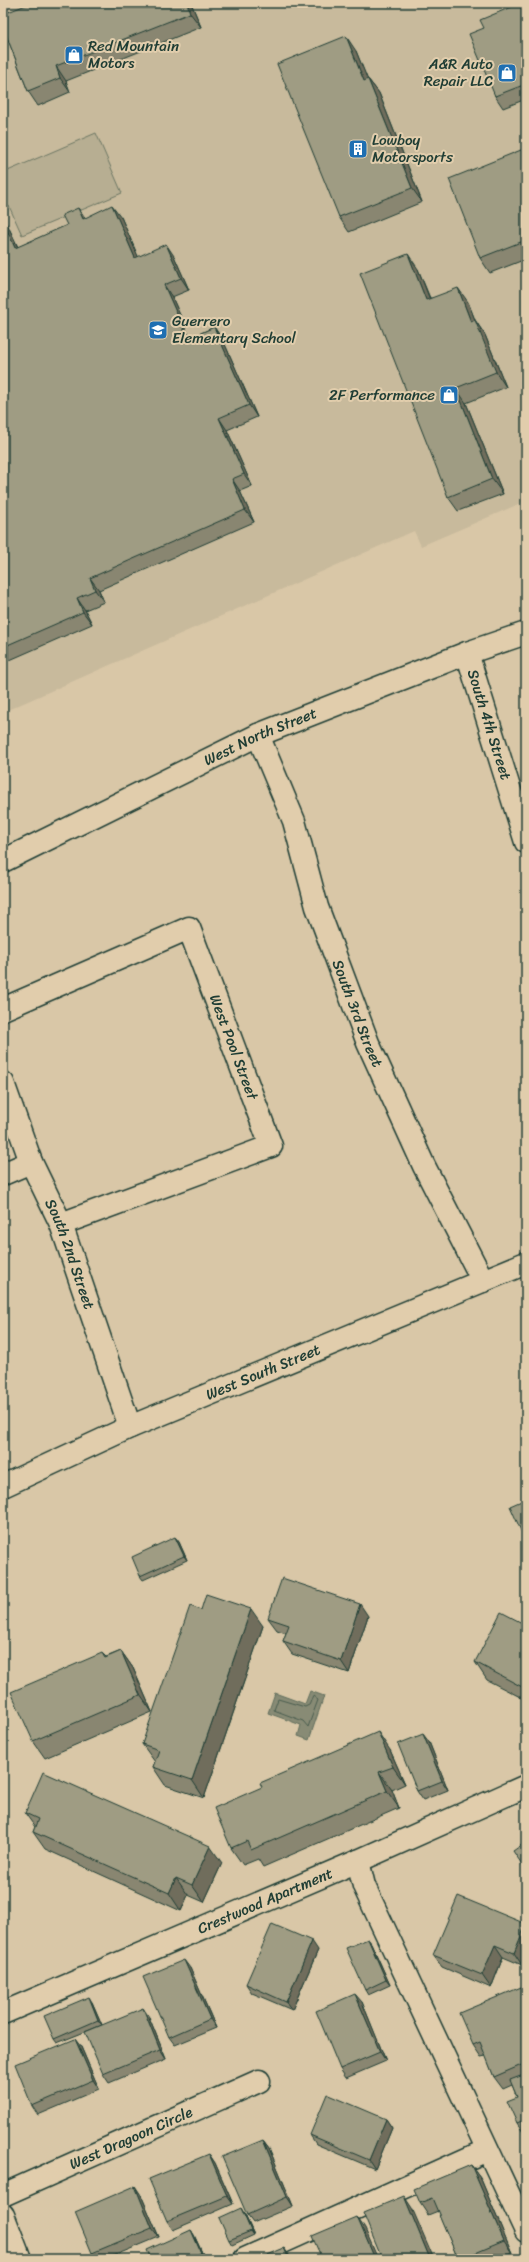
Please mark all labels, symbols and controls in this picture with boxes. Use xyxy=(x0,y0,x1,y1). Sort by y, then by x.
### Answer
place label: Red Mountain Motors xyxy=(88,33,179,76)
shop icon: Red Mountain Motors xyxy=(63,44,85,66)
place label: A&R Auto Repair LLC xyxy=(424,51,493,94)
shop icon: A&R Auto Repair LLC xyxy=(496,62,518,84)
place label: Lowboy Motorsports xyxy=(372,127,453,170)
building icon: Lowboy Motorsports xyxy=(347,138,369,160)
place label: Guerrero Elementary School xyxy=(172,308,297,351)
school or university icon: Guerrero Elementary School xyxy=(147,319,169,341)
place label: 2F Performance xyxy=(329,382,435,408)
shop icon: 2F Performance xyxy=(438,384,460,406)
street label: South 4th Street xyxy=(460,666,519,784)
street label: West North Street xyxy=(199,700,321,773)
street label: South 3rd Street xyxy=(325,956,391,1072)
street label: West Pool Street xyxy=(202,990,266,1104)
street label: South 2nd Street xyxy=(38,1194,102,1313)
street label: West South Street xyxy=(202,1336,325,1407)
street label: Crestwood Apartment xyxy=(193,1860,337,1941)
street label: West Dragoon Circle xyxy=(65,2099,197,2177)

